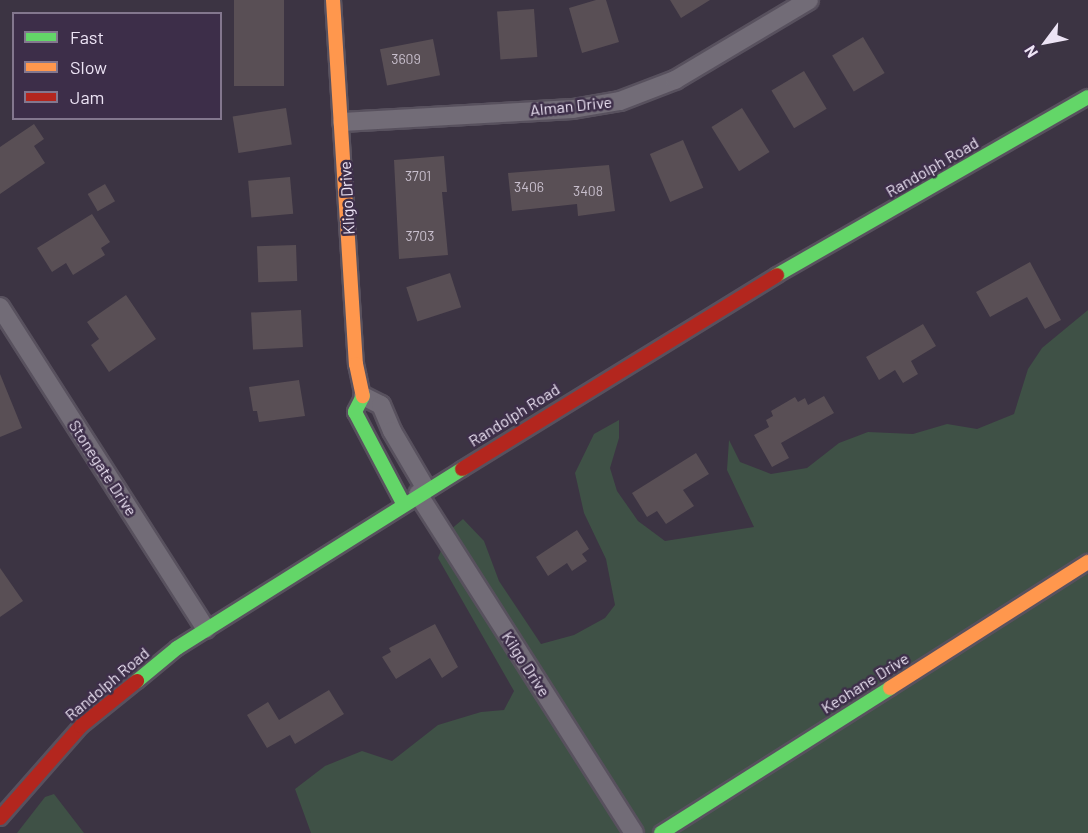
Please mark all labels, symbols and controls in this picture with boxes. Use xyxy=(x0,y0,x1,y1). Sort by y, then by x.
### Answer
legend xyxy=(12,12,222,120)
north arrow xyxy=(1016,12,1076,72)
text: Fast xyxy=(70,26,104,48)
text: N xyxy=(1019,42,1041,61)
house number: 3609 xyxy=(391,51,421,67)
text: Slow xyxy=(70,56,107,78)
text: Jam xyxy=(70,86,104,108)
street label: Alman Drive xyxy=(529,92,613,120)
street label: Randolph Road xyxy=(882,133,982,201)
street label: Kligo Drive xyxy=(335,161,359,235)
house number: 3701 xyxy=(405,168,431,184)
house number: 3406 xyxy=(514,179,544,195)
house number: 3408 xyxy=(573,183,603,199)
house number: 3703 xyxy=(406,228,434,244)
street label: Randolph Road xyxy=(465,379,563,451)
street label: Stonegate Drive xyxy=(65,417,141,519)
street label: Kilgo Drive xyxy=(498,628,554,700)
street label: Randolph Road xyxy=(61,643,153,725)
street label: Keohane Drive xyxy=(818,649,912,717)

